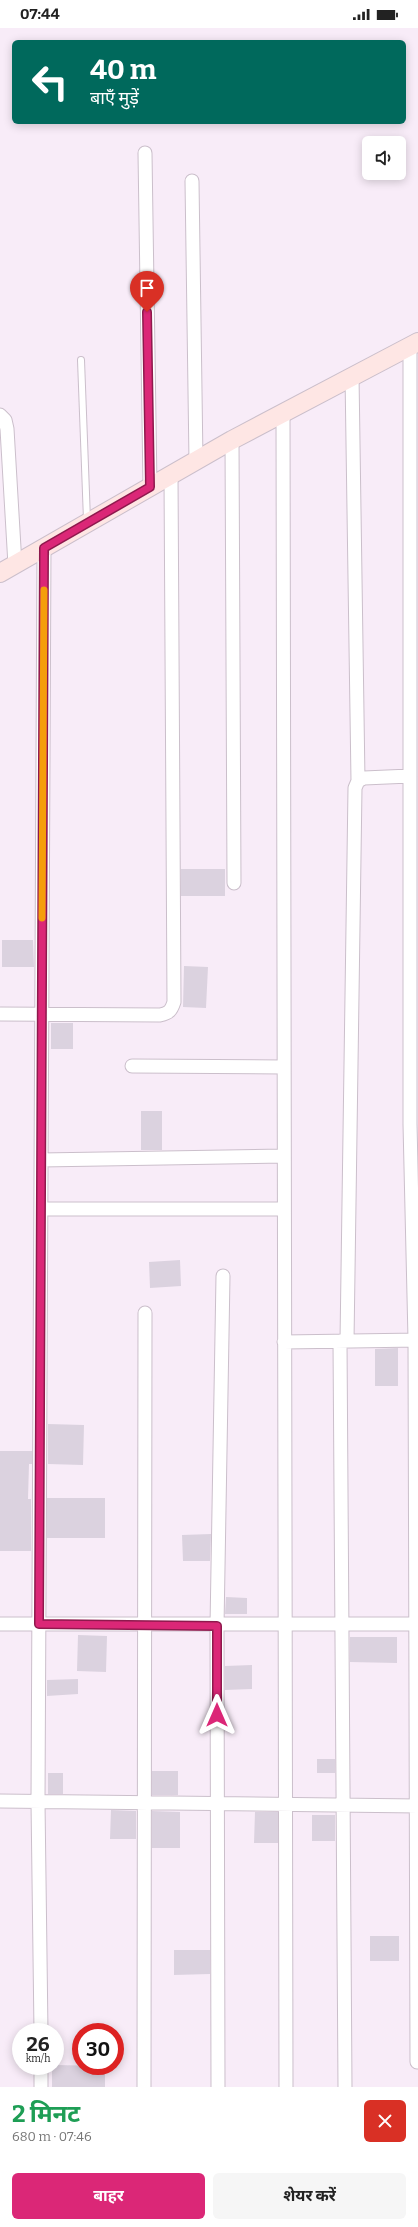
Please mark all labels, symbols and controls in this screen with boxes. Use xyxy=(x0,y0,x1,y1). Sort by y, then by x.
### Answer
text: 07:44 xyxy=(20,5,60,23)
text: 40 m xyxy=(90,53,157,86)
icon: left xyxy=(24,56,76,108)
text: बाएँ मुड़ें xyxy=(90,87,139,109)
map controls xyxy=(362,136,406,180)
button: sound xyxy=(362,136,406,180)
pin xyxy=(130,271,164,312)
icon: arrive xyxy=(136,277,158,299)
position arrow xyxy=(196,1694,238,1736)
speed limit sign: 30 xyxy=(72,2023,124,2075)
text: 26 xyxy=(26,2032,50,2056)
text: km/h xyxy=(26,2053,50,2065)
text: 2 मिनट xyxy=(12,2100,80,2128)
button: close xyxy=(364,2100,406,2142)
text: 680 m · 07:46 xyxy=(12,2129,92,2144)
button: बाहर xyxy=(12,2173,205,2219)
button: शेयर करें xyxy=(213,2173,406,2219)

